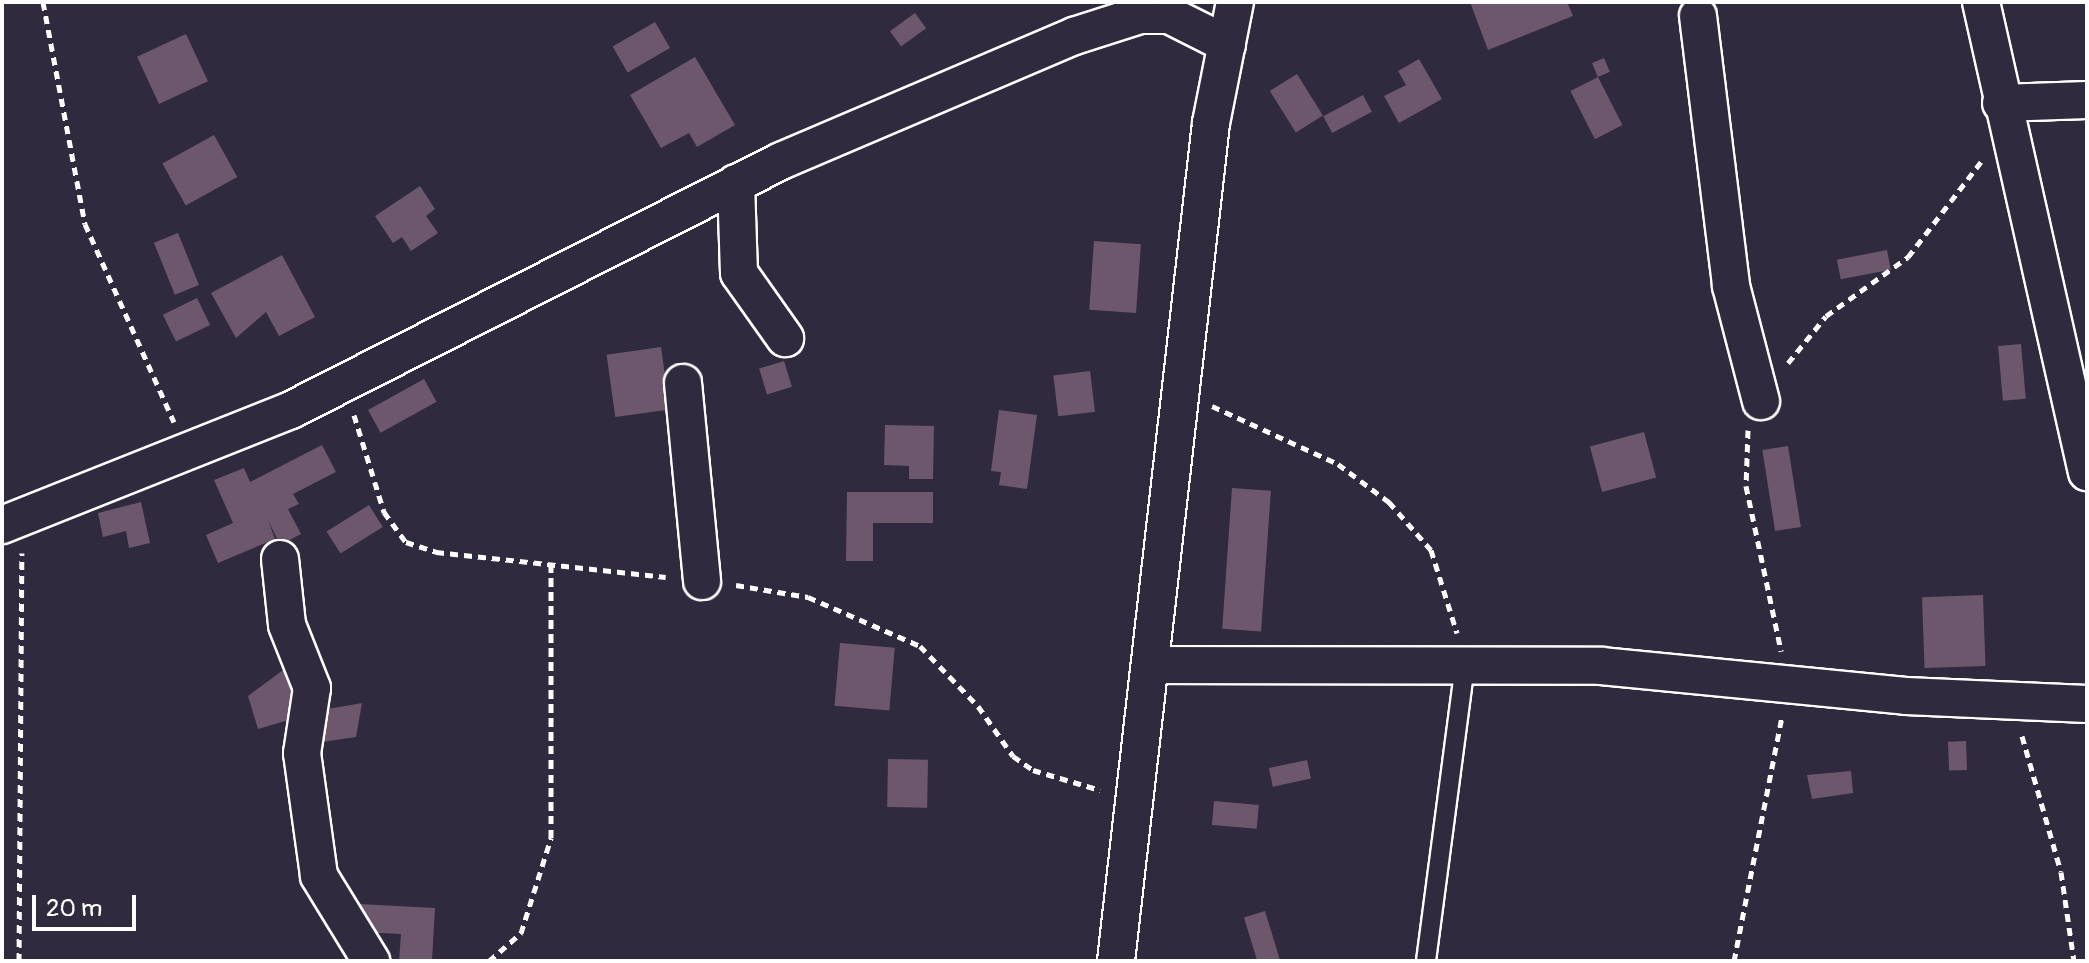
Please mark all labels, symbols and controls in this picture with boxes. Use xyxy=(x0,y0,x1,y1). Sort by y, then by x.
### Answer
scale bar xyxy=(36,879,140,929)
text: 20 m xyxy=(46,894,102,923)

